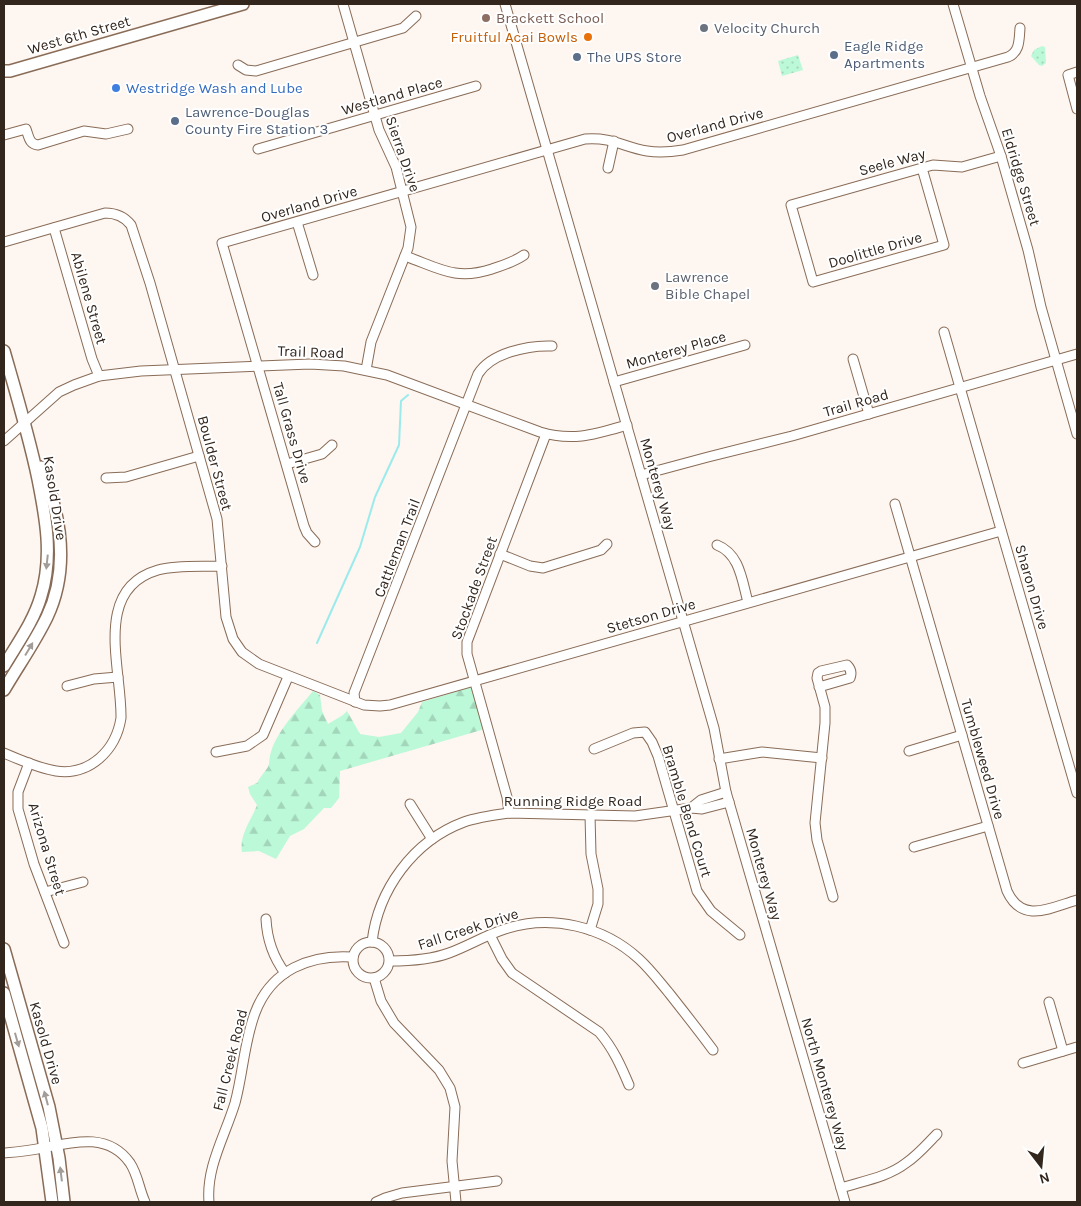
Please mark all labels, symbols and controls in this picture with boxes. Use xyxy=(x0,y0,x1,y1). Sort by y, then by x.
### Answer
place label: Brackett School xyxy=(496,9,604,27)
street label: West 6th Street xyxy=(26,12,133,58)
marker: Brackett School xyxy=(480,12,492,24)
place label: Velocity Church xyxy=(714,19,820,37)
marker: Velocity Church xyxy=(698,22,710,34)
place label: Fruitful Acai Bowls xyxy=(450,28,578,46)
marker: Fruitful Acai Bowls xyxy=(582,31,594,43)
place label: Eagle Ridge Apartments xyxy=(844,37,925,72)
place label: The UPS Store xyxy=(587,48,682,66)
marker: Eagle Ridge Apartments xyxy=(828,49,840,61)
marker: The UPS Store xyxy=(571,51,583,63)
street label: Westland Place xyxy=(339,73,445,119)
place label: Westridge Wash and Lube xyxy=(126,79,303,97)
marker: Westridge Wash and Lube xyxy=(110,82,122,94)
place label: Lawrence-Douglas County Fire Station 3 xyxy=(185,103,328,138)
street label: Overland Drive xyxy=(665,103,765,147)
street label: Sierra Drive xyxy=(382,114,424,194)
marker: Lawrence-Douglas County Fire Station 3 xyxy=(169,115,181,127)
street label: Eldridge Street xyxy=(998,126,1045,228)
street label: Seele Way xyxy=(857,144,927,180)
street label: Overland Drive xyxy=(259,182,359,226)
street label: Doolittle Drive xyxy=(826,228,924,272)
street label: Abilene Street xyxy=(67,250,111,347)
place label: Lawrence Bible Chapel xyxy=(665,268,750,303)
marker: Lawrence Bible Chapel xyxy=(649,280,661,292)
street label: Monterey Place xyxy=(624,327,728,373)
street label: Trail Road xyxy=(277,342,345,362)
street label: Tall Grass Drive xyxy=(269,380,315,486)
street label: Trail Road xyxy=(821,385,891,421)
street label: Boulder Street xyxy=(194,414,236,513)
street label: Monterey Way xyxy=(636,436,680,532)
street label: Kasold Drive xyxy=(39,455,71,541)
street label: Cattleman Trail xyxy=(370,496,424,600)
street label: Stockade Street xyxy=(447,534,501,642)
street label: Sharon Drive xyxy=(1011,542,1053,632)
one-way arrow xyxy=(43,555,51,571)
street label: Stetson Drive xyxy=(604,595,698,637)
one-way arrow xyxy=(25,642,34,655)
street label: Tumbleweed Drive xyxy=(957,697,1009,821)
street label: Bramble Bend Court xyxy=(658,743,716,880)
street label: Running Ridge Road xyxy=(504,792,642,810)
street label: Arizona Street xyxy=(24,801,70,898)
street label: Monterey Way xyxy=(742,826,786,922)
street label: Fall Creek Drive xyxy=(415,904,521,954)
street label: Kasold Drive xyxy=(26,1000,66,1086)
street label: Fall Creek Road xyxy=(209,1007,251,1113)
street label: North Monterey Way xyxy=(797,1016,853,1152)
one-way arrow xyxy=(14,1033,22,1048)
one-way arrow xyxy=(42,1090,50,1105)
north arrow xyxy=(1016,1141,1066,1191)
one-way arrow xyxy=(57,1165,65,1181)
text: N xyxy=(1037,1168,1052,1188)

